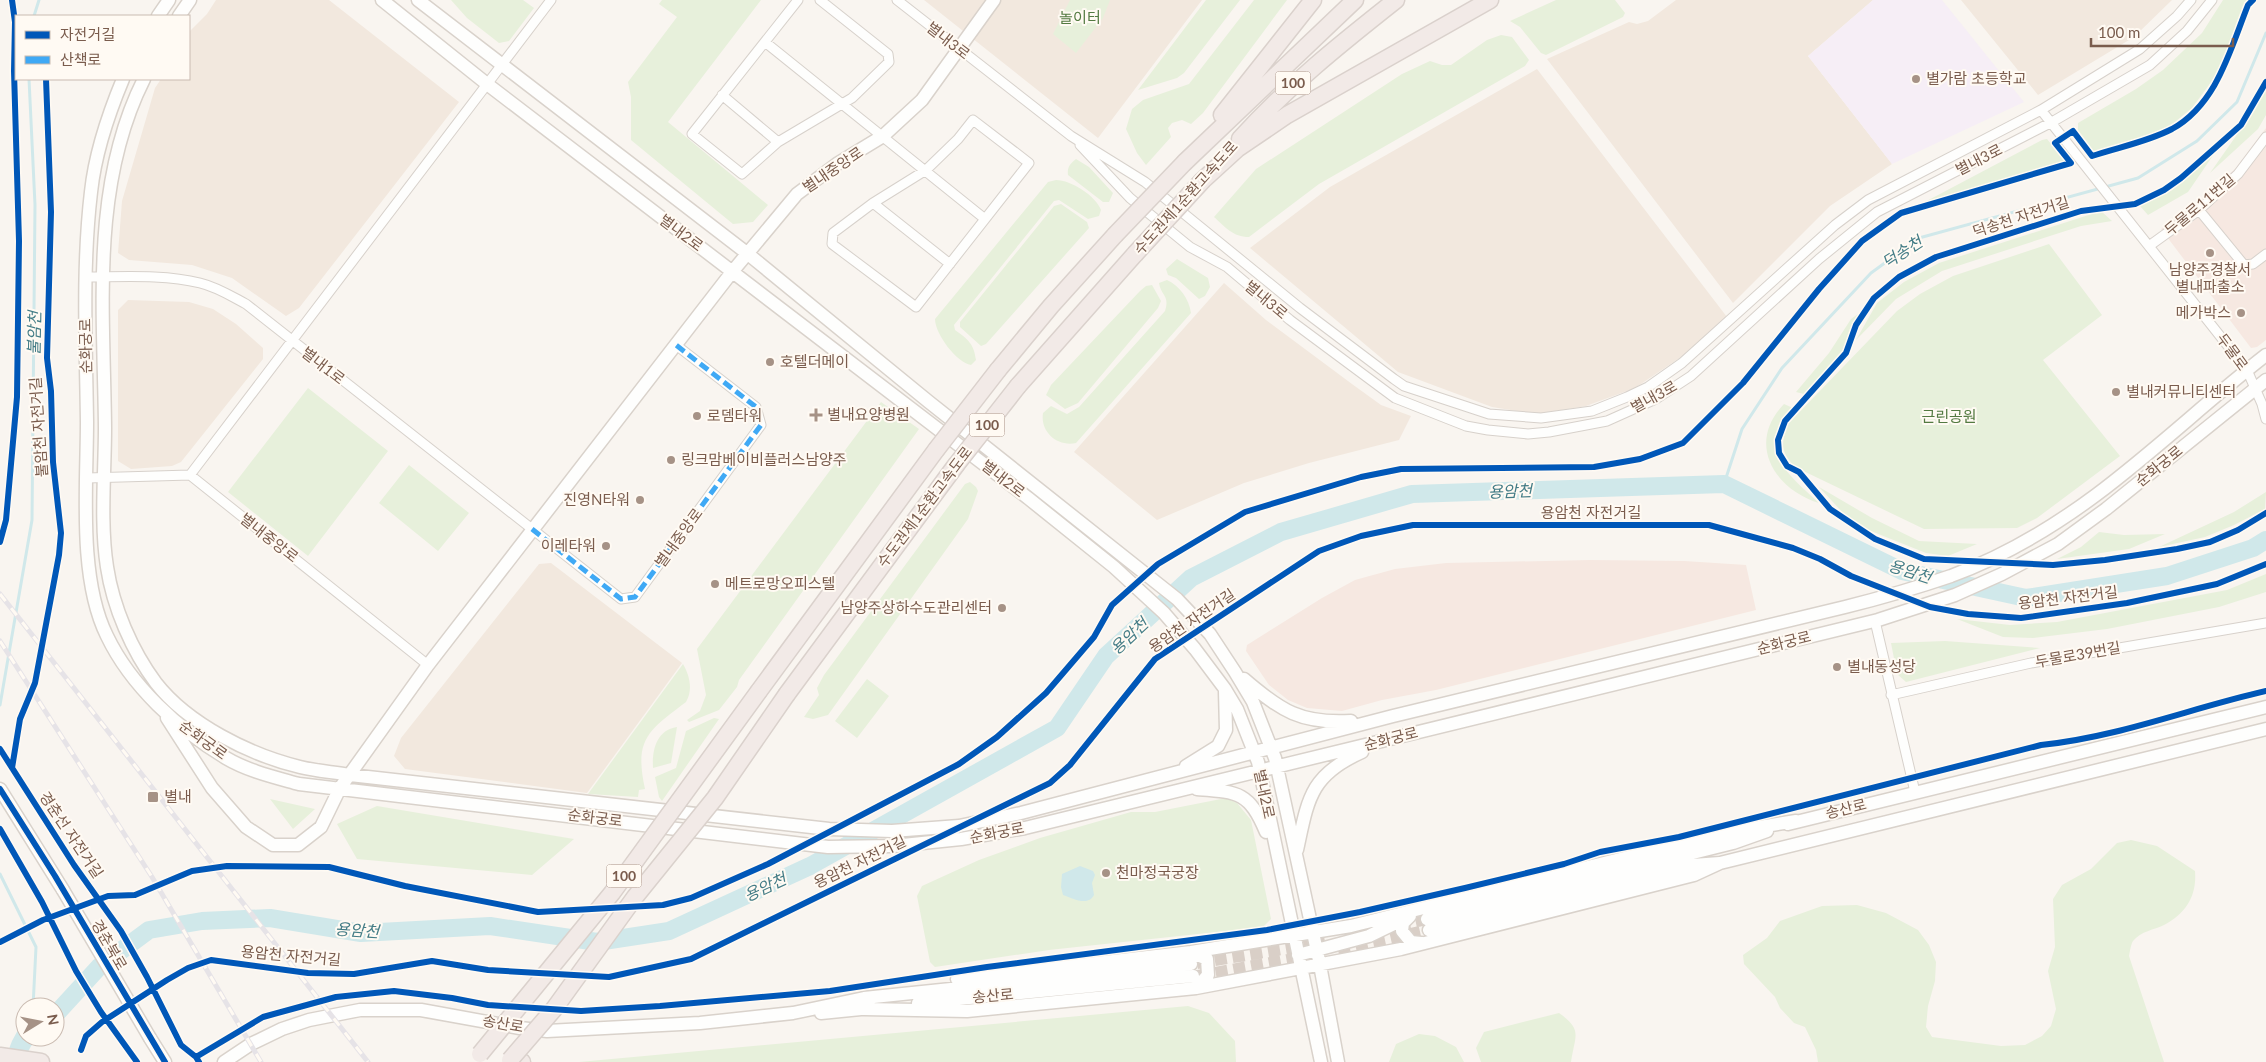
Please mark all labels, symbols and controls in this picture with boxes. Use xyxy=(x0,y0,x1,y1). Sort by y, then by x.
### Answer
park label: 놀이터 xyxy=(1059,8,1101,26)
legend xyxy=(15,15,190,80)
scale bar xyxy=(2091,15,2234,47)
street label: 별내3로 xyxy=(923,18,974,63)
text: 100 m xyxy=(2098,23,2140,41)
text: 자전거길 xyxy=(60,25,115,43)
text: 산책로 xyxy=(60,50,101,68)
place label: 별가람 초등학교 xyxy=(1926,69,2026,87)
road number: 100 xyxy=(1276,72,1310,95)
marker: 별가람 초등학교 xyxy=(1910,73,1922,85)
street label: 수도권제1순환고속도로 xyxy=(1129,137,1241,258)
street label: 별내3로 xyxy=(1952,140,2005,179)
street label: 별내중앙로 xyxy=(799,142,866,196)
street label: 두물로11번길 xyxy=(2160,170,2238,239)
street label: 덕송천 자전거길 xyxy=(1970,192,2071,240)
street label: 별내2로 xyxy=(656,210,707,254)
water label: 덕송천 xyxy=(1878,230,1927,272)
marker: 남양주경찰서 별내파출소 xyxy=(2204,247,2216,259)
place label: 남양주경찰서 별내파출소 xyxy=(2169,260,2251,295)
street label: 별내3로 xyxy=(1242,276,1292,322)
place label: 메가박스 xyxy=(2176,303,2231,321)
marker: 메가박스 xyxy=(2235,307,2247,319)
water label: 불암천 xyxy=(24,308,43,355)
street label: 순화궁로 xyxy=(76,318,94,374)
street label: 두물로 xyxy=(2213,329,2252,373)
street label: 별내1로 xyxy=(298,343,349,388)
place label: 호텔더메이 xyxy=(780,352,849,370)
marker: 호텔더메이 xyxy=(764,356,776,368)
street label: 불암천 자전거길 xyxy=(26,376,50,478)
street label: 별내3로 xyxy=(1627,376,1680,416)
place label: 별내커뮤니티센터 xyxy=(2126,382,2236,400)
marker: 별내커뮤니티센터 xyxy=(2110,386,2122,398)
place label: 별내요양병원 xyxy=(827,405,910,423)
place label: 로뎀타워 xyxy=(707,406,762,424)
park label: 근린공원 xyxy=(1921,407,1977,425)
marker: 별내요양병원 xyxy=(809,408,823,422)
marker: 로뎀타워 xyxy=(691,410,703,422)
road number: 100 xyxy=(970,414,1004,436)
street label: 순화궁로 xyxy=(2131,441,2185,490)
street label: 수도권제1순환고속도로 xyxy=(873,442,976,570)
place label: 링크맘베이비플러스남양주 xyxy=(681,450,847,468)
marker: 링크맘베이비플러스남양주 xyxy=(665,454,677,466)
street label: 별내2로 xyxy=(978,456,1029,501)
water label: 용암천 xyxy=(1488,480,1535,501)
place label: 진영N타워 xyxy=(563,490,630,508)
marker: 진영N타워 xyxy=(634,494,646,506)
street label: 용암천 자전거길 xyxy=(1541,503,1641,521)
street label: 별내중앙로 xyxy=(651,504,706,571)
street label: 별내중앙로 xyxy=(237,509,302,566)
place label: 이레타워 xyxy=(541,536,596,554)
marker: 이레타워 xyxy=(600,540,612,552)
water label: 용암천 xyxy=(1886,555,1936,587)
place label: 메트로망오피스텔 xyxy=(725,574,835,592)
marker: 메트로망오피스텔 xyxy=(709,578,721,590)
street label: 용암천 자전거길 xyxy=(2017,582,2119,612)
street label: 용암천 자전거길 xyxy=(1145,585,1238,656)
place label: 남양주상하수도관리센터 xyxy=(840,598,992,616)
marker: 남양주상하수도관리센터 xyxy=(996,602,1008,614)
water label: 용암천 xyxy=(1106,612,1153,658)
street label: 순화궁로 xyxy=(1755,627,1813,657)
street label: 두물로39번길 xyxy=(2034,638,2122,670)
place label: 별내동성당 xyxy=(1847,657,1916,675)
marker: 별내동성당 xyxy=(1831,661,1843,673)
street label: 순화궁로 xyxy=(176,716,231,763)
street label: 순화궁로 xyxy=(1362,723,1420,753)
street label: 별내2로 xyxy=(1251,767,1279,820)
place label: 별내 xyxy=(164,787,192,805)
street label: 경춘선 자전거길 xyxy=(36,788,107,881)
marker: 별내 xyxy=(146,790,160,804)
street label: 송산로 xyxy=(1823,794,1868,822)
street label: 순화궁로 xyxy=(567,805,624,829)
street label: 순화궁로 xyxy=(968,818,1026,846)
street label: 용암천 자전거길 xyxy=(810,831,909,891)
place label: 천마정국궁장 xyxy=(1116,863,1199,881)
road number: 100 xyxy=(606,864,642,888)
marker: 천마정국궁장 xyxy=(1100,867,1112,879)
water label: 용암천 xyxy=(741,868,791,904)
street label: 경춘북로 xyxy=(88,916,131,973)
water label: 용암천 xyxy=(334,918,382,941)
street label: 용암천 자전거길 xyxy=(240,942,342,968)
street label: 송산로 xyxy=(972,984,1014,1006)
north arrow xyxy=(15,997,65,1047)
street label: 송산로 xyxy=(481,1011,525,1035)
text: N xyxy=(44,1013,63,1026)

